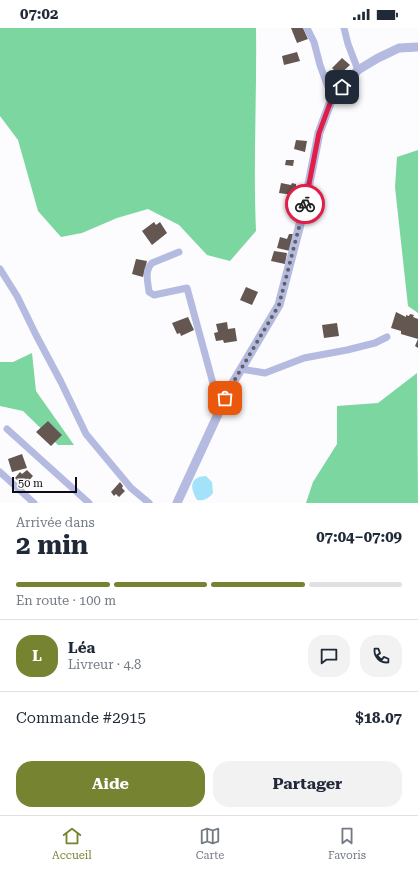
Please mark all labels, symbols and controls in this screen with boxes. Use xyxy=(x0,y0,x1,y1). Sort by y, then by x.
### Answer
text: 07:02 xyxy=(20,5,58,23)
pin xyxy=(325,70,359,104)
icon: home xyxy=(331,76,353,98)
courier xyxy=(285,184,325,224)
icon: bike xyxy=(294,193,316,215)
pin xyxy=(208,381,242,415)
icon: bag xyxy=(214,387,236,409)
scale bar xyxy=(12,475,77,494)
text: 50 m xyxy=(18,477,43,490)
text: Arrivée dans xyxy=(16,515,95,530)
text: 07:04–07:09 xyxy=(316,528,402,546)
text: 2 min xyxy=(16,530,88,560)
text: En route · 100 m xyxy=(16,593,116,608)
button: chat xyxy=(308,635,350,677)
button: phone xyxy=(360,635,402,677)
text: Léa xyxy=(68,639,95,657)
text: L xyxy=(32,647,42,665)
text: Livreur · 4.8 xyxy=(68,657,141,672)
text: Commande #2915 xyxy=(16,709,146,727)
text: $18.07 xyxy=(355,709,402,727)
button: Aide xyxy=(16,761,205,807)
button: Partager xyxy=(213,761,402,807)
tab: Accueil xyxy=(52,825,92,862)
tab: Carte xyxy=(196,825,224,862)
tab: Favoris xyxy=(328,825,366,862)

